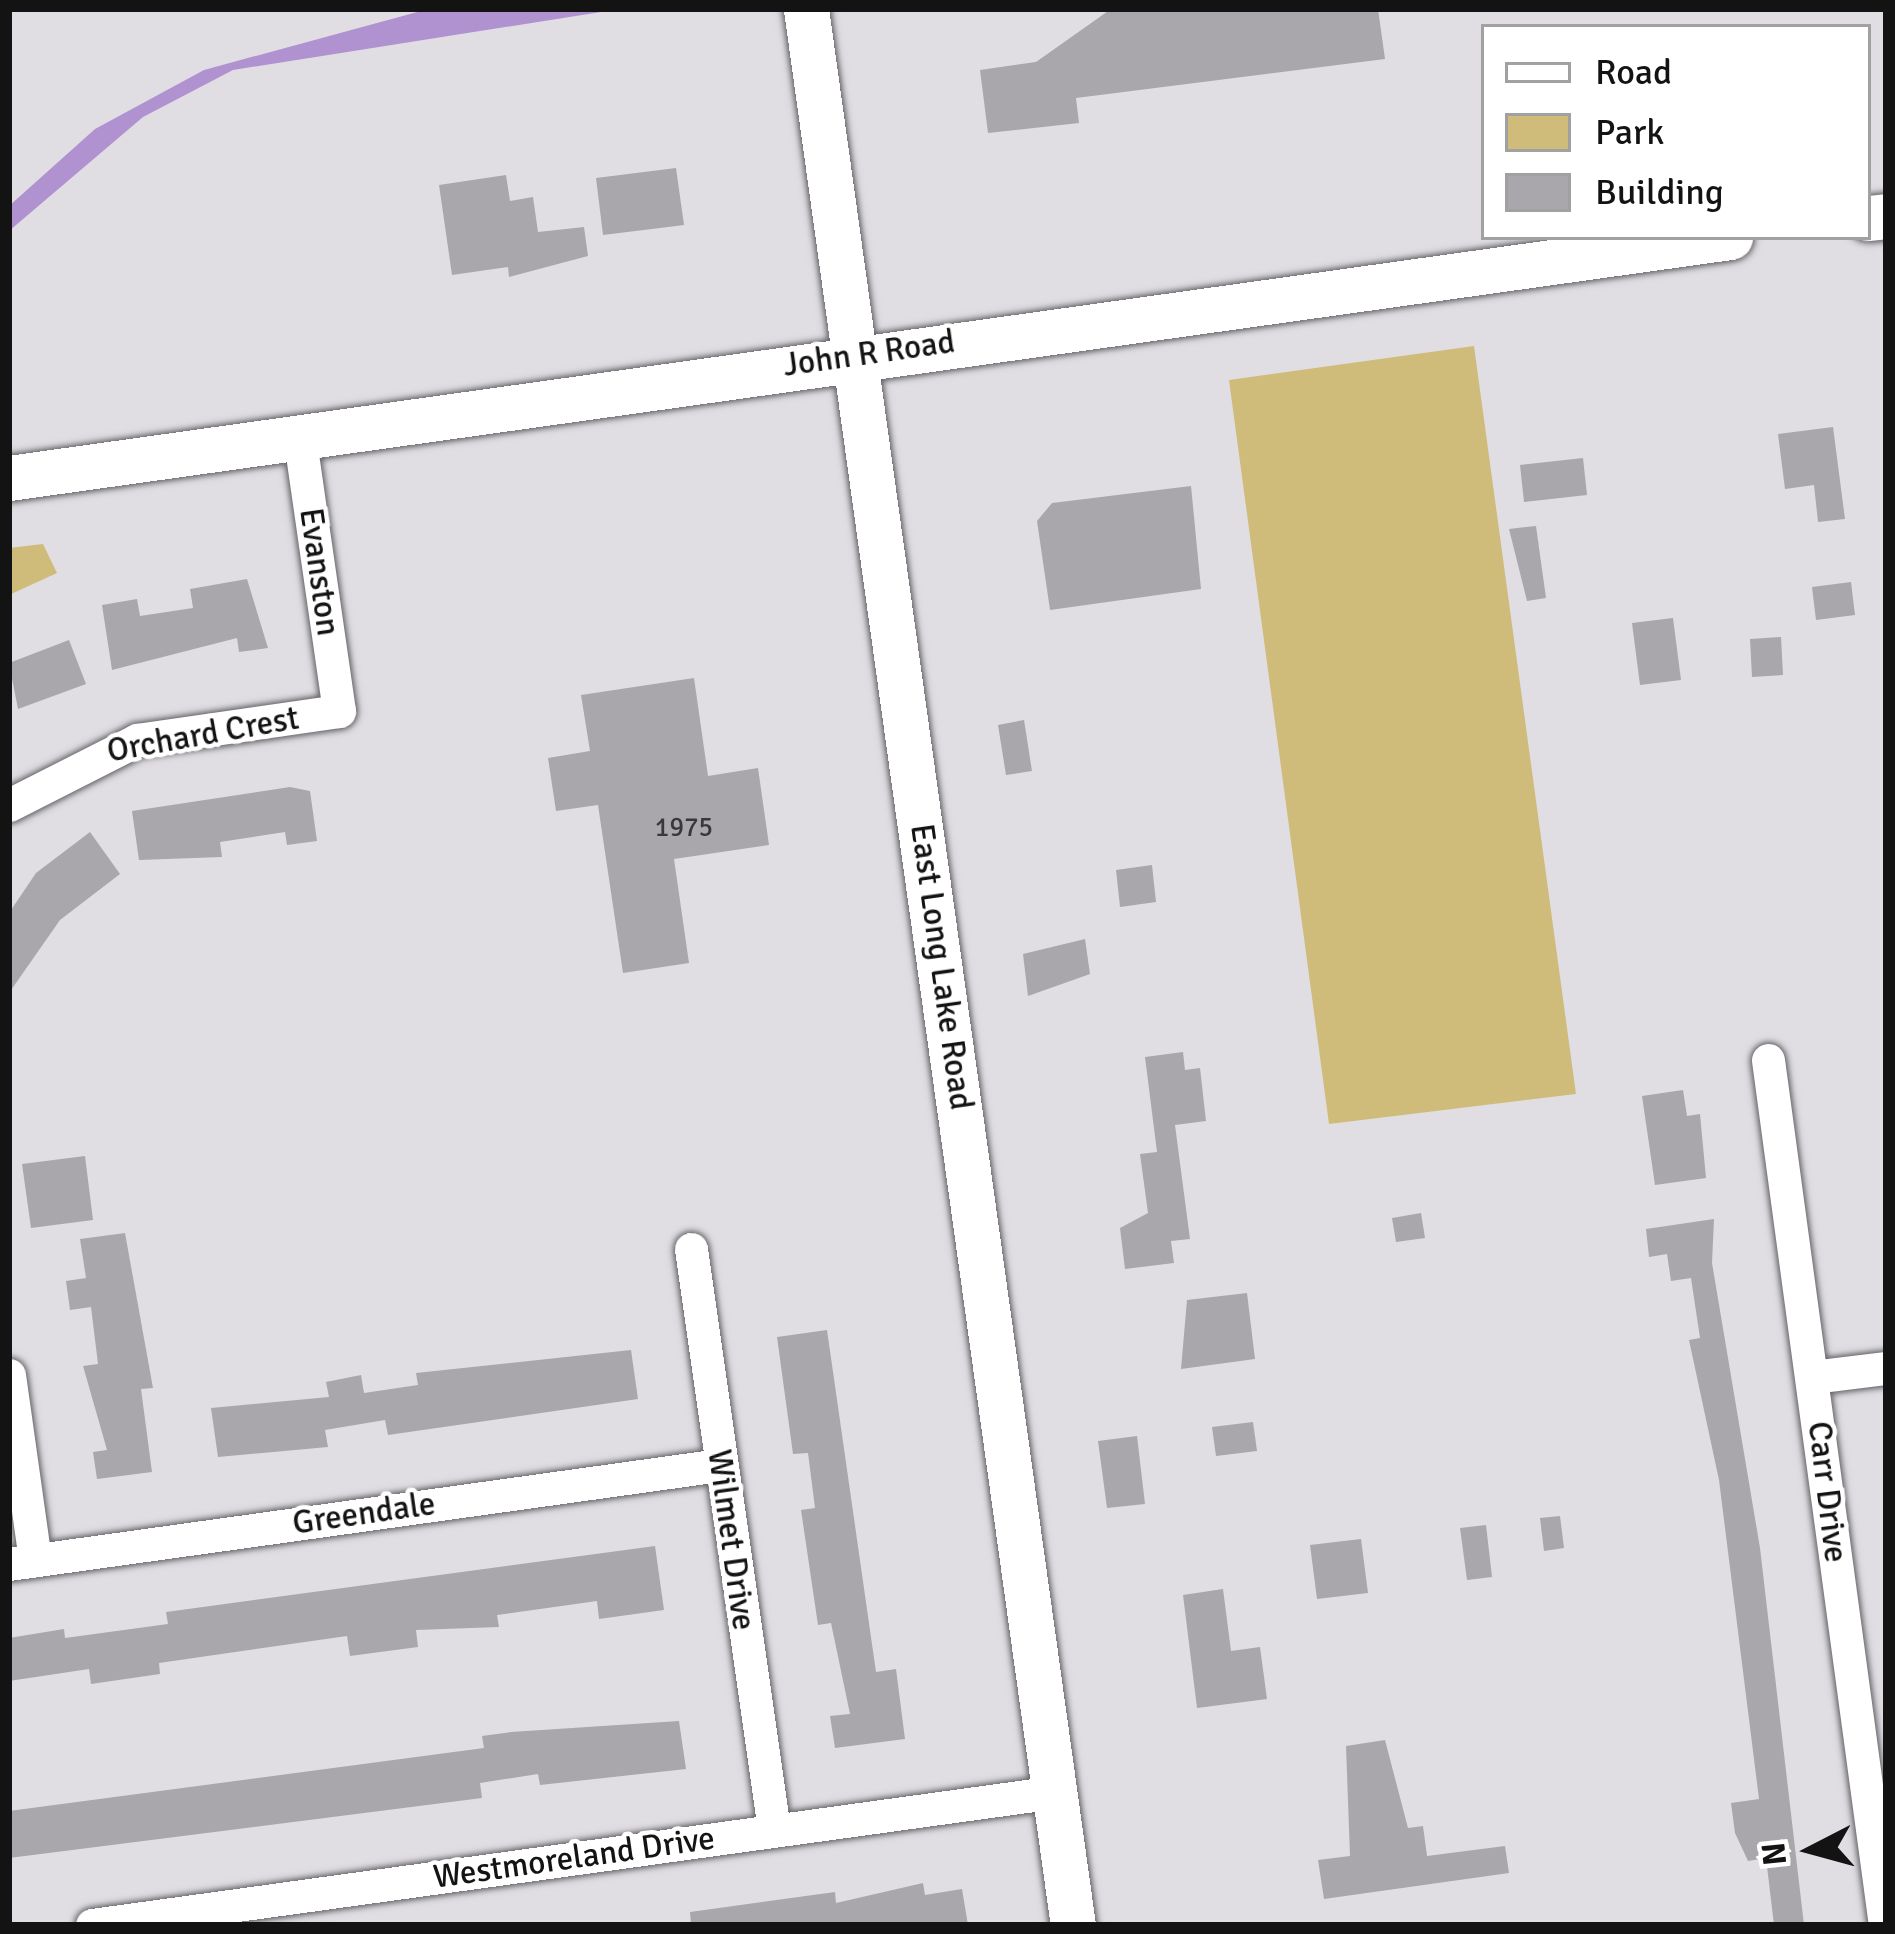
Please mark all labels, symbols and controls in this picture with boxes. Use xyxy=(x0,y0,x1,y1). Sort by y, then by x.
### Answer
legend xyxy=(1481,24,1871,240)
text: Road xyxy=(1595,50,1672,95)
text: Park xyxy=(1595,110,1664,155)
text: Building xyxy=(1595,170,1724,215)
street label: John R Road xyxy=(781,322,957,386)
street label: Evanston xyxy=(290,506,348,638)
street label: Orchard Crest xyxy=(104,699,302,771)
house number: 1975 xyxy=(655,812,713,844)
street label: East Long Lake Road xyxy=(901,821,981,1113)
street label: Carr Drive xyxy=(1799,1419,1855,1565)
street label: Wilmet Drive xyxy=(699,1447,763,1633)
street label: Greendale xyxy=(290,1484,438,1544)
north arrow xyxy=(1751,1790,1871,1910)
street label: Westmoreland Drive xyxy=(431,1819,717,1897)
text: N xyxy=(1753,1840,1796,1867)

